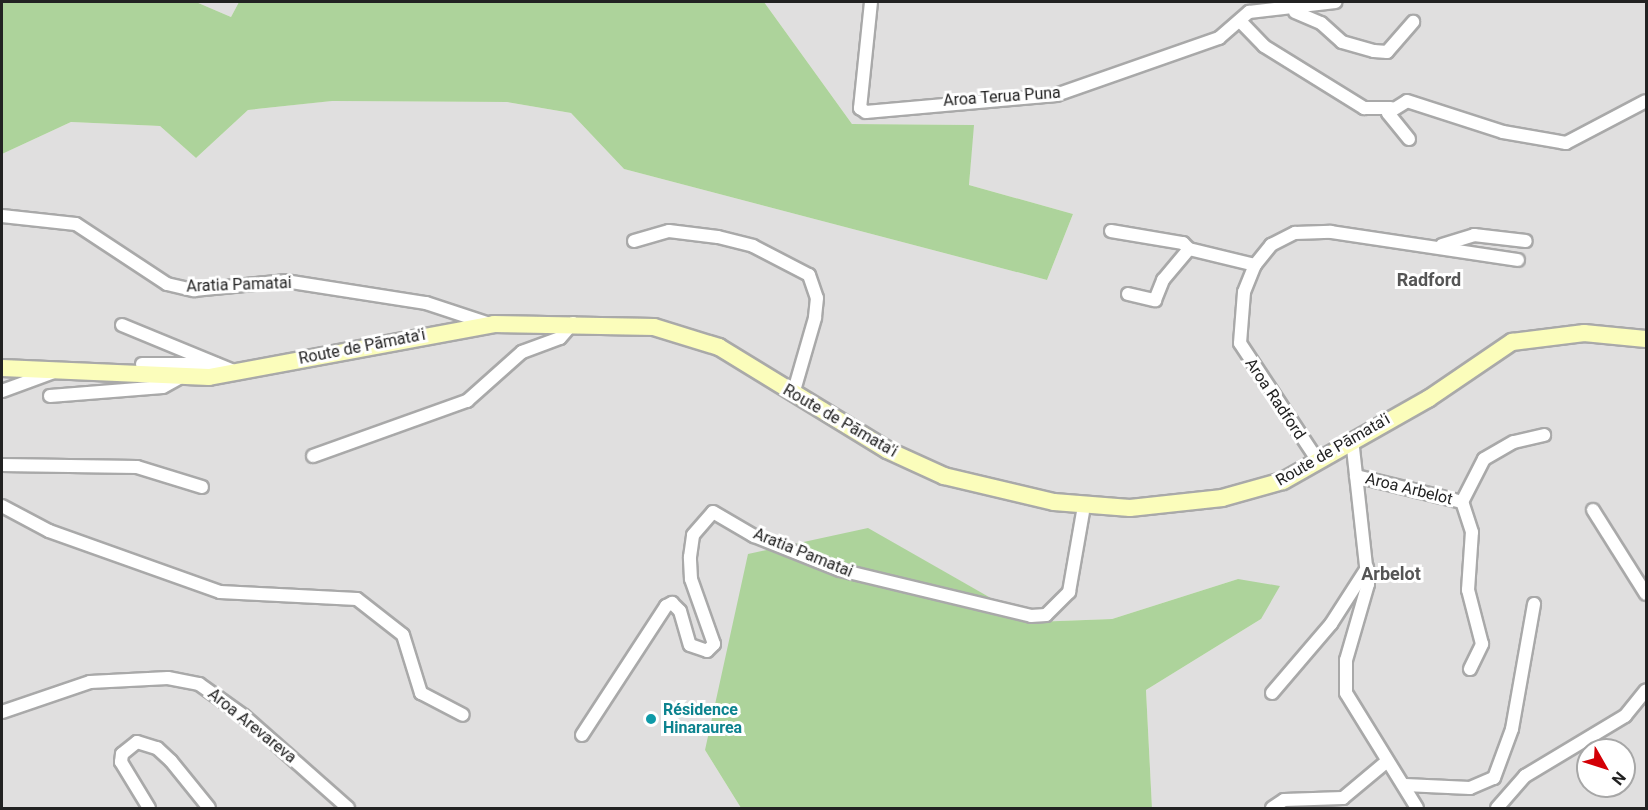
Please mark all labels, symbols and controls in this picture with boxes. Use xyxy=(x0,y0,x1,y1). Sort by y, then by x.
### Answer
street label: Aroa Terua Puna xyxy=(942,83,1062,111)
district label: Radford xyxy=(1397,269,1461,291)
street label: Aratia Pamatai xyxy=(186,274,292,296)
street label: Route de Pāmata'i xyxy=(297,325,427,369)
street label: Aroa Radford xyxy=(1241,355,1309,443)
street label: Route de Pāmata'i xyxy=(780,381,900,461)
street label: Route de Pāmata'i xyxy=(1273,410,1393,490)
street label: Aroa Arbelot xyxy=(1363,469,1455,509)
street label: Aratia Pamatai xyxy=(751,524,855,582)
district label: Arbelot xyxy=(1361,563,1421,585)
street label: Aroa Arevareva xyxy=(204,685,300,767)
place label: Résidence Hinaraurea xyxy=(663,700,742,738)
marker: Résidence Hinaraurea xyxy=(644,712,658,726)
north arrow xyxy=(1576,738,1636,798)
text: N xyxy=(1608,768,1630,789)

